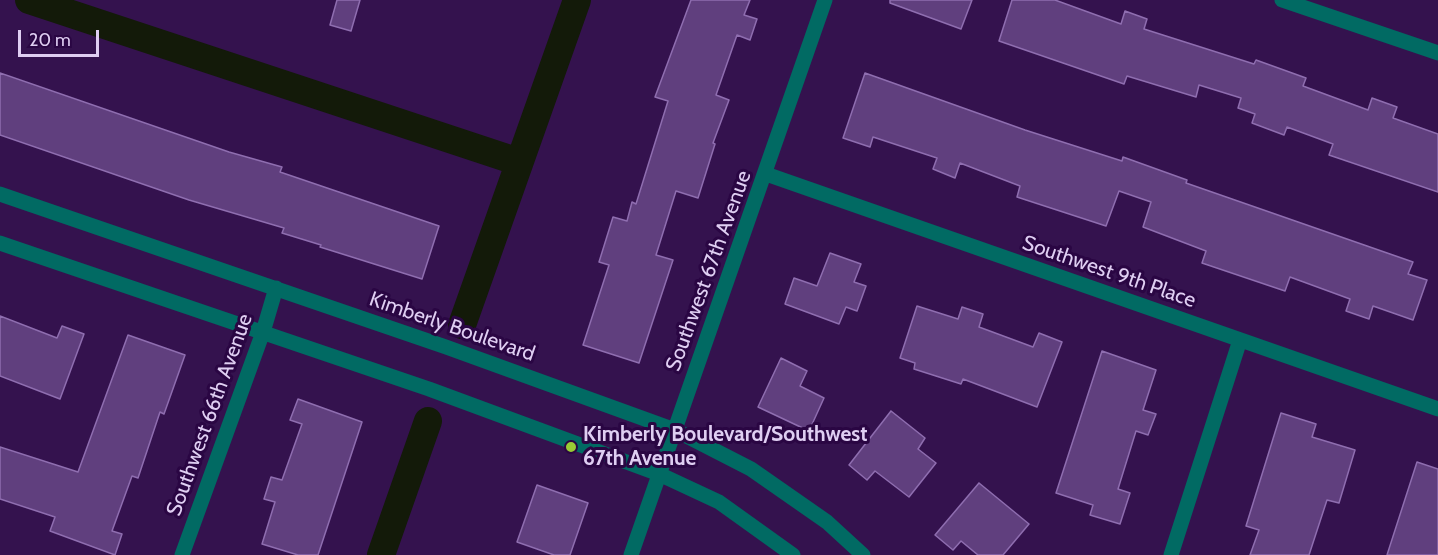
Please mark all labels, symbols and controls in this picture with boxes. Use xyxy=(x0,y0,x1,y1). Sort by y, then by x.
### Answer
scale bar xyxy=(21,18,102,56)
text: 20 m xyxy=(29,29,71,51)
street label: Southwest 67th Avenue xyxy=(661,167,757,375)
street label: Southwest 9th Place xyxy=(1019,231,1199,313)
street label: Kimberly Boulevard xyxy=(366,287,538,367)
street label: Southwest 66th Avenue xyxy=(162,311,258,519)
place label: Kimberly Boulevard/Southwest 67th Avenue xyxy=(583,422,867,472)
marker: Kimberly Boulevard/Southwest 67th Avenue xyxy=(564,440,578,454)

